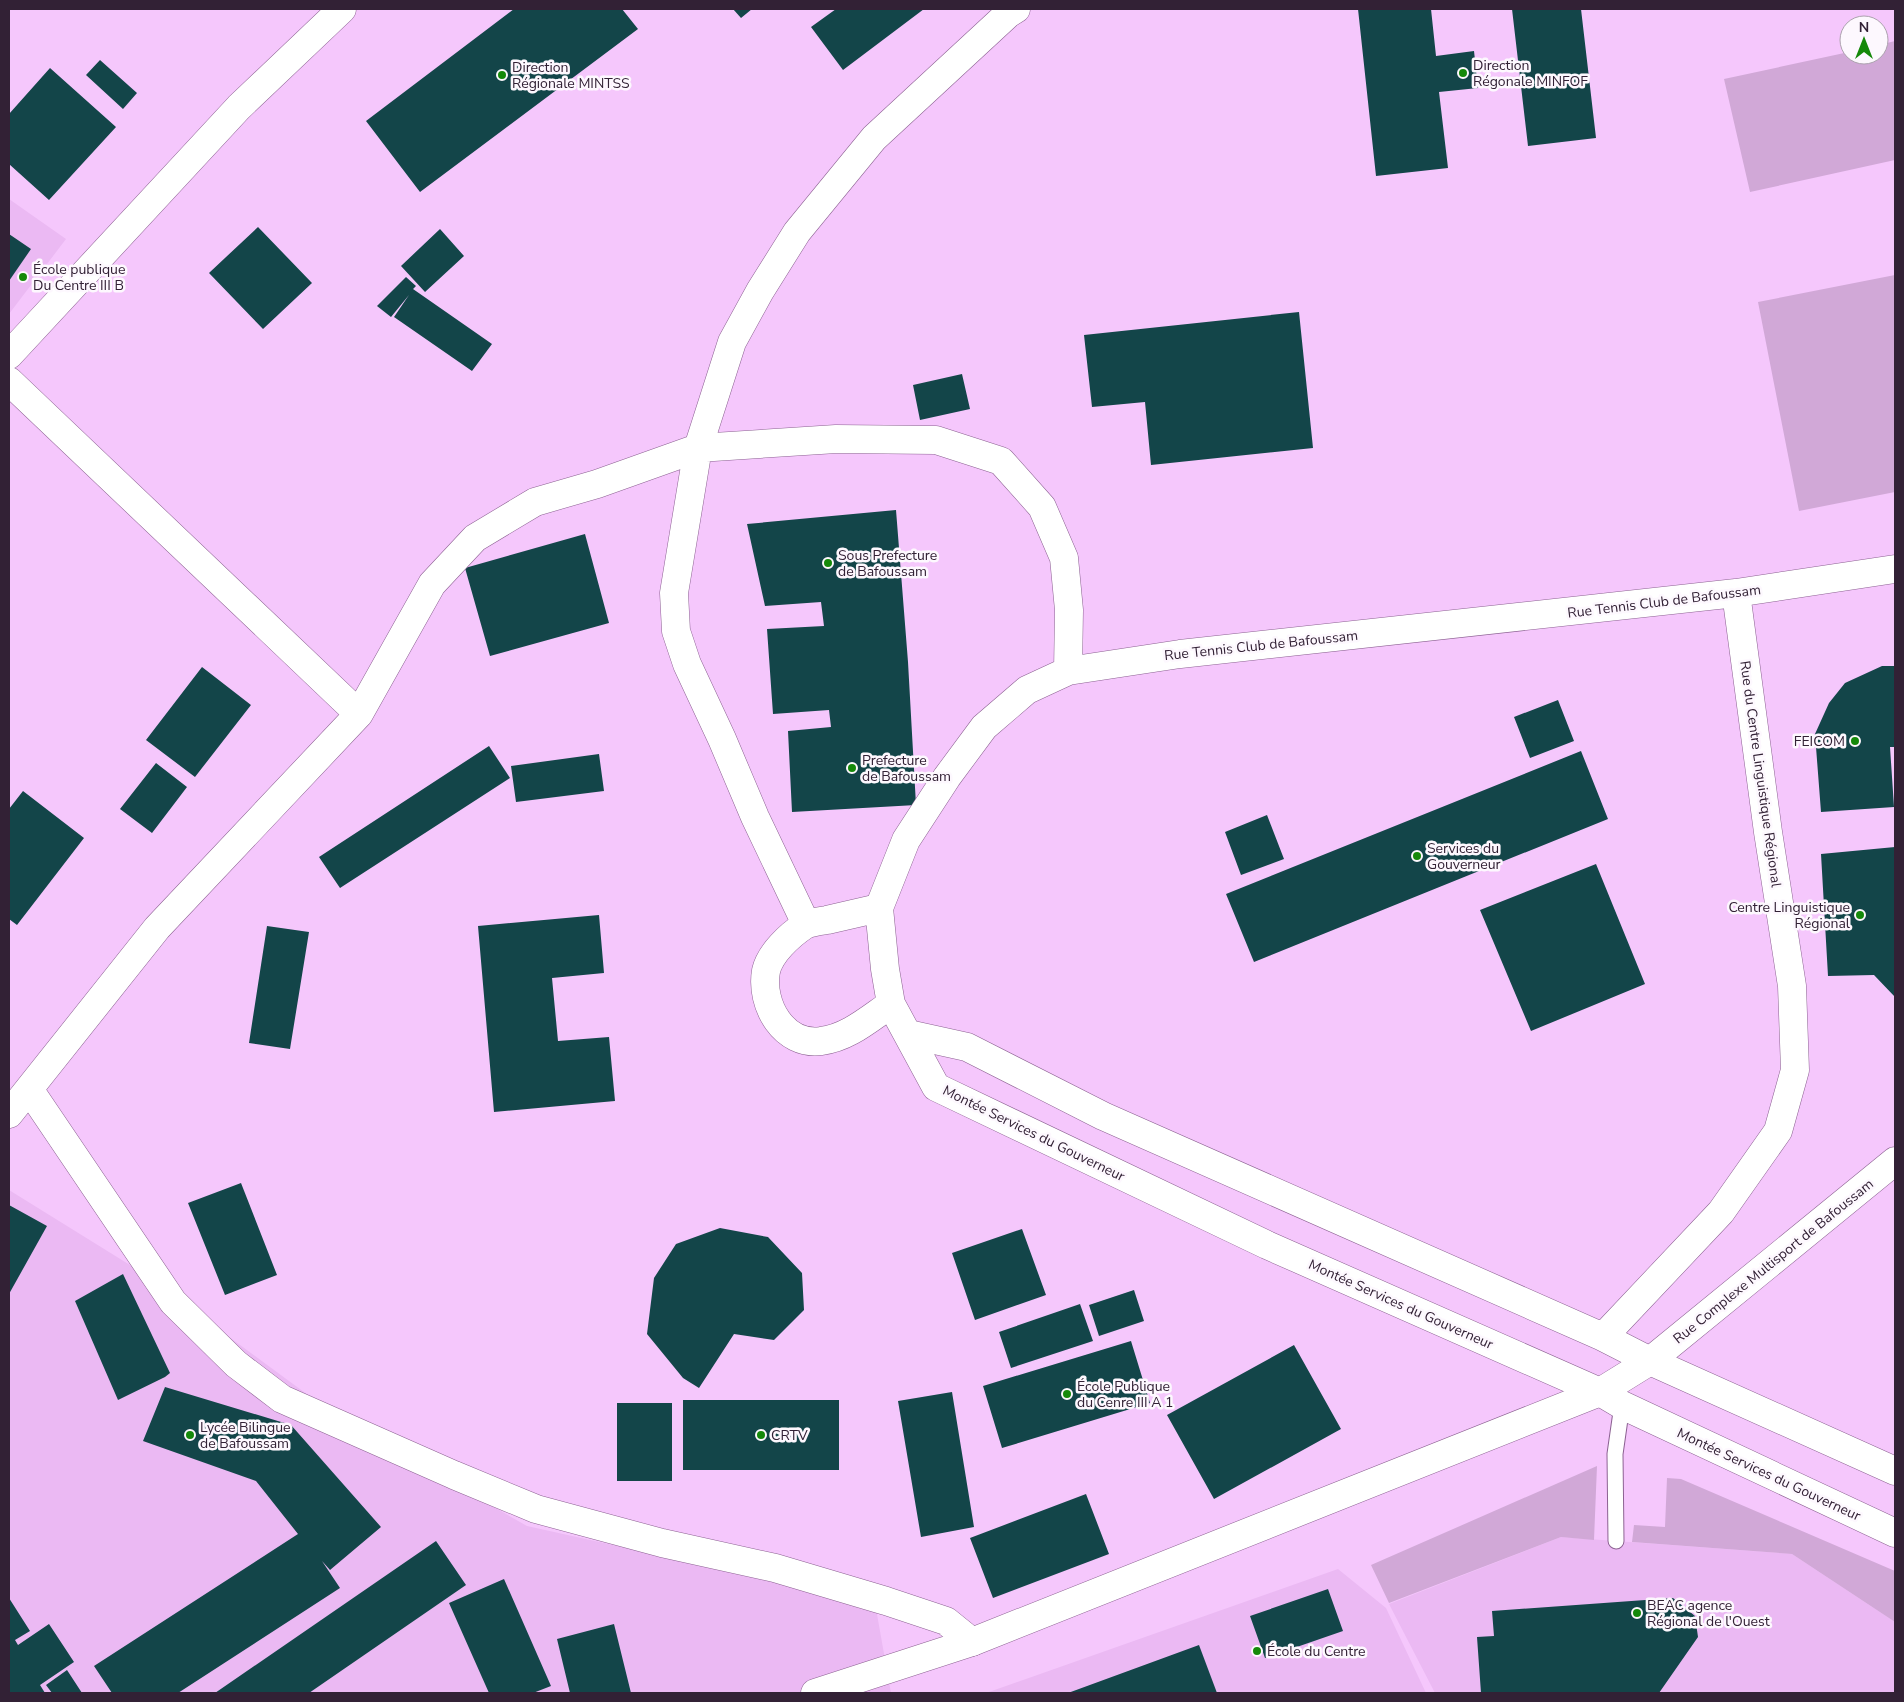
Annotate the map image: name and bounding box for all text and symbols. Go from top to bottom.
north arrow [1839,15,1889,65]
text: N [1859,18,1869,37]
place label: Direction Régonale MINFOF [1473,56,1588,91]
place label: Direction Régionale MINTSS [512,58,630,93]
marker: Direction Régonale MINFOF [1457,67,1469,79]
marker: Direction Régionale MINTSS [496,69,508,81]
place label: École publique Du Centre III B [33,260,125,295]
marker: École publique Du Centre III B [17,271,29,283]
place label: Sous Prefecture de Bafoussam [838,546,937,581]
marker: Sous Prefecture de Bafoussam [822,557,834,569]
street label: Rue Tennis Club de Bafoussam [1566,580,1762,623]
street label: Rue Tennis Club de Bafoussam [1163,626,1359,665]
street label: Rue du Centre Linguistique Régional [1735,660,1786,889]
place label: FEICOM [1794,732,1845,751]
marker: FEICOM [1849,735,1861,747]
place label: Prefecture de Bafoussam [862,751,951,786]
marker: Prefecture de Bafoussam [846,762,858,774]
place label: Services du Gouverneur [1427,839,1501,874]
marker: Services du Gouverneur [1411,850,1423,862]
place label: Centre Linguistique Régional [1728,898,1851,933]
marker: Centre Linguistique Régional [1854,909,1866,921]
street label: Montée Services du Gouverneur [940,1081,1128,1186]
street label: Rue Complexe Multisport de Bafoussam [1669,1175,1877,1348]
street label: Montée Services du Gouverneur [1305,1255,1496,1354]
place label: École Publique du Cenre III A 1 [1077,1377,1173,1412]
marker: École Publique du Cenre III A 1 [1061,1388,1073,1400]
place label: Lycée Bilingue de Bafoussam [200,1418,291,1453]
street label: Montée Services du Gouverneur [1674,1424,1864,1525]
place label: CRTV [771,1426,808,1445]
marker: Lycée Bilingue de Bafoussam [184,1429,196,1441]
marker: CRTV [755,1429,767,1441]
place label: BEAC agence Régional de l'Ouest [1647,1596,1770,1631]
marker: BEAC agence Régional de l'Ouest [1631,1607,1643,1619]
place label: École du Centre [1267,1642,1366,1661]
marker: École du Centre [1251,1645,1263,1657]

